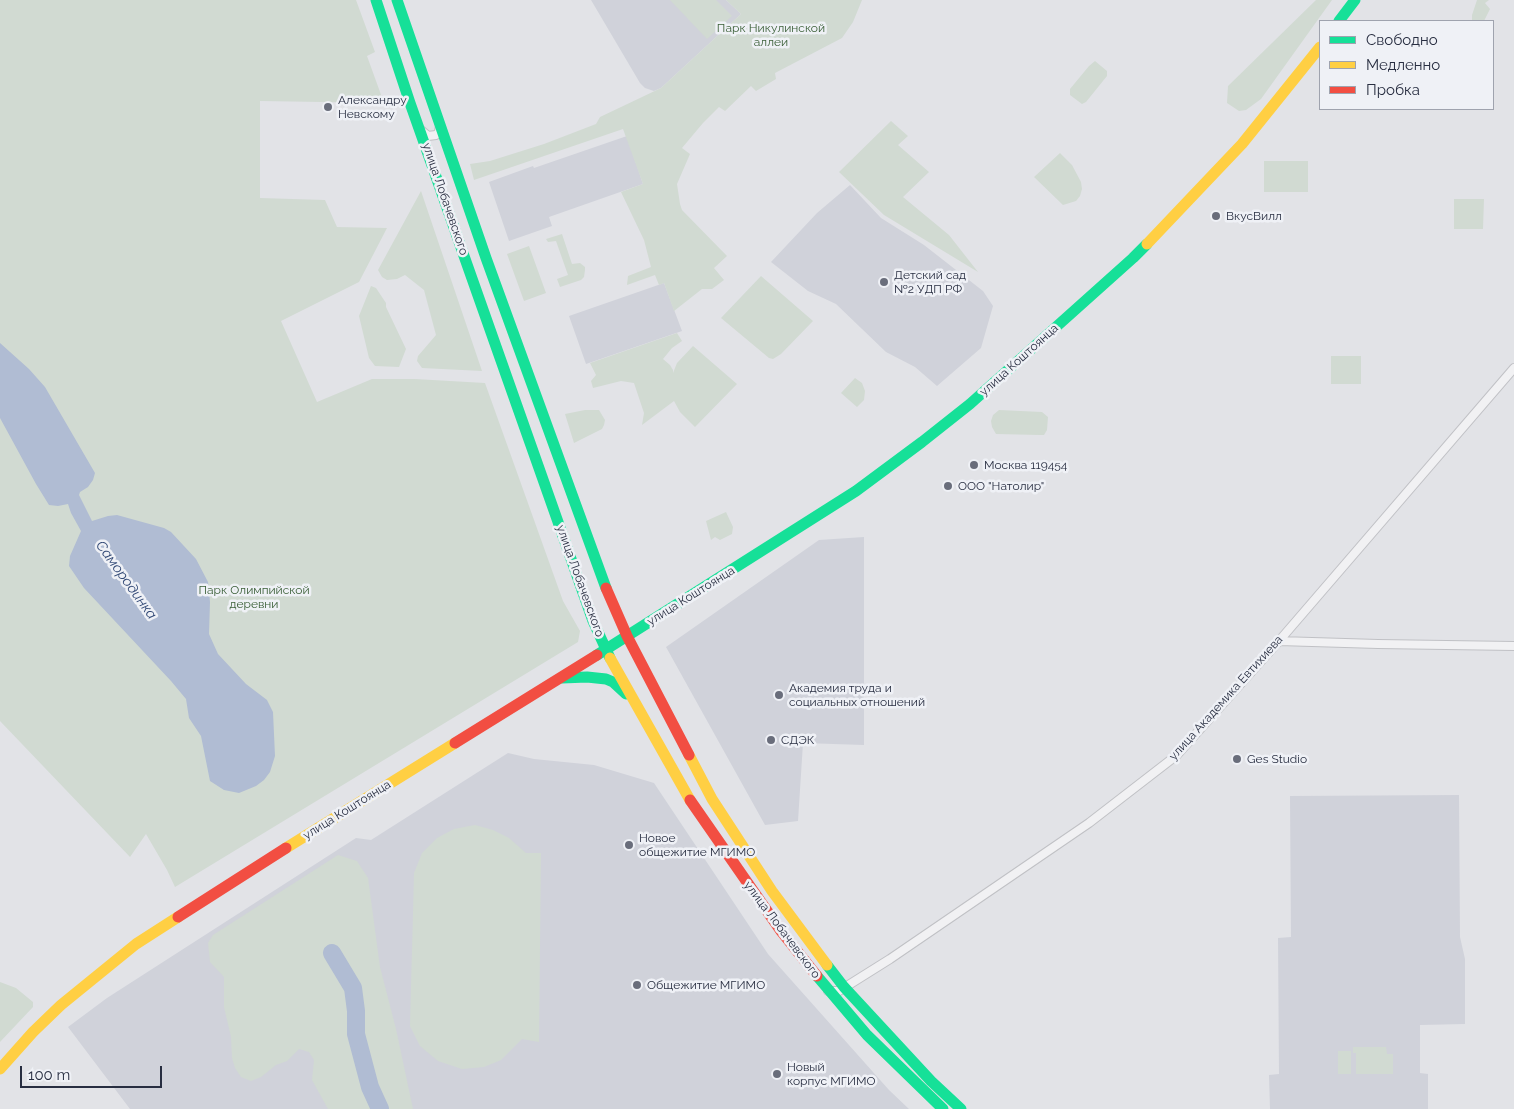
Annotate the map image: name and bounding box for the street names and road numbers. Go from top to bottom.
street label: улица Лобачевского [419,141,471,257]
street label: улица Коштоянца [977,321,1061,399]
street label: улица Лобачевского [553,523,607,639]
street label: улица Коштоянца [645,563,737,629]
street label: улица Академика Евтихиева [1166,633,1286,763]
street label: улица Коштоянца [301,777,393,843]
street label: улица Лобачевского [741,879,823,981]

